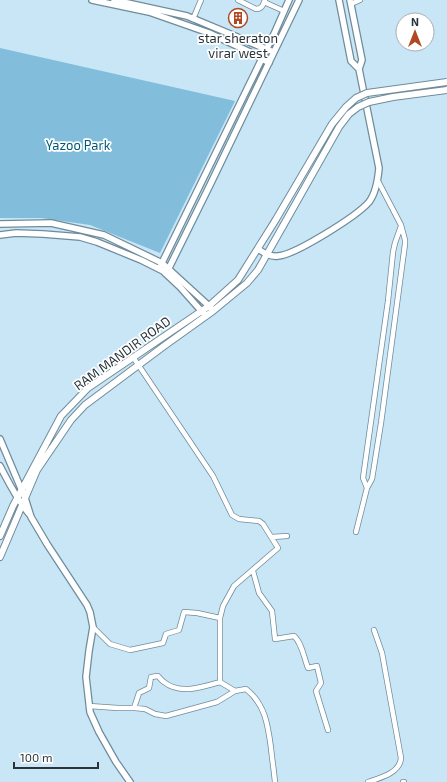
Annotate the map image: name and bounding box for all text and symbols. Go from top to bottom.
building icon: star sheraton virar west [227,7,249,29]
north arrow [395,12,435,52]
text: N [411,15,419,28]
place label: star sheraton virar west [198,30,278,61]
park label: Yazoo Park [46,137,111,153]
street label: RAM MANDIR ROAD [71,313,173,393]
scale bar [14,744,98,770]
text: 100 m [20,750,52,764]

